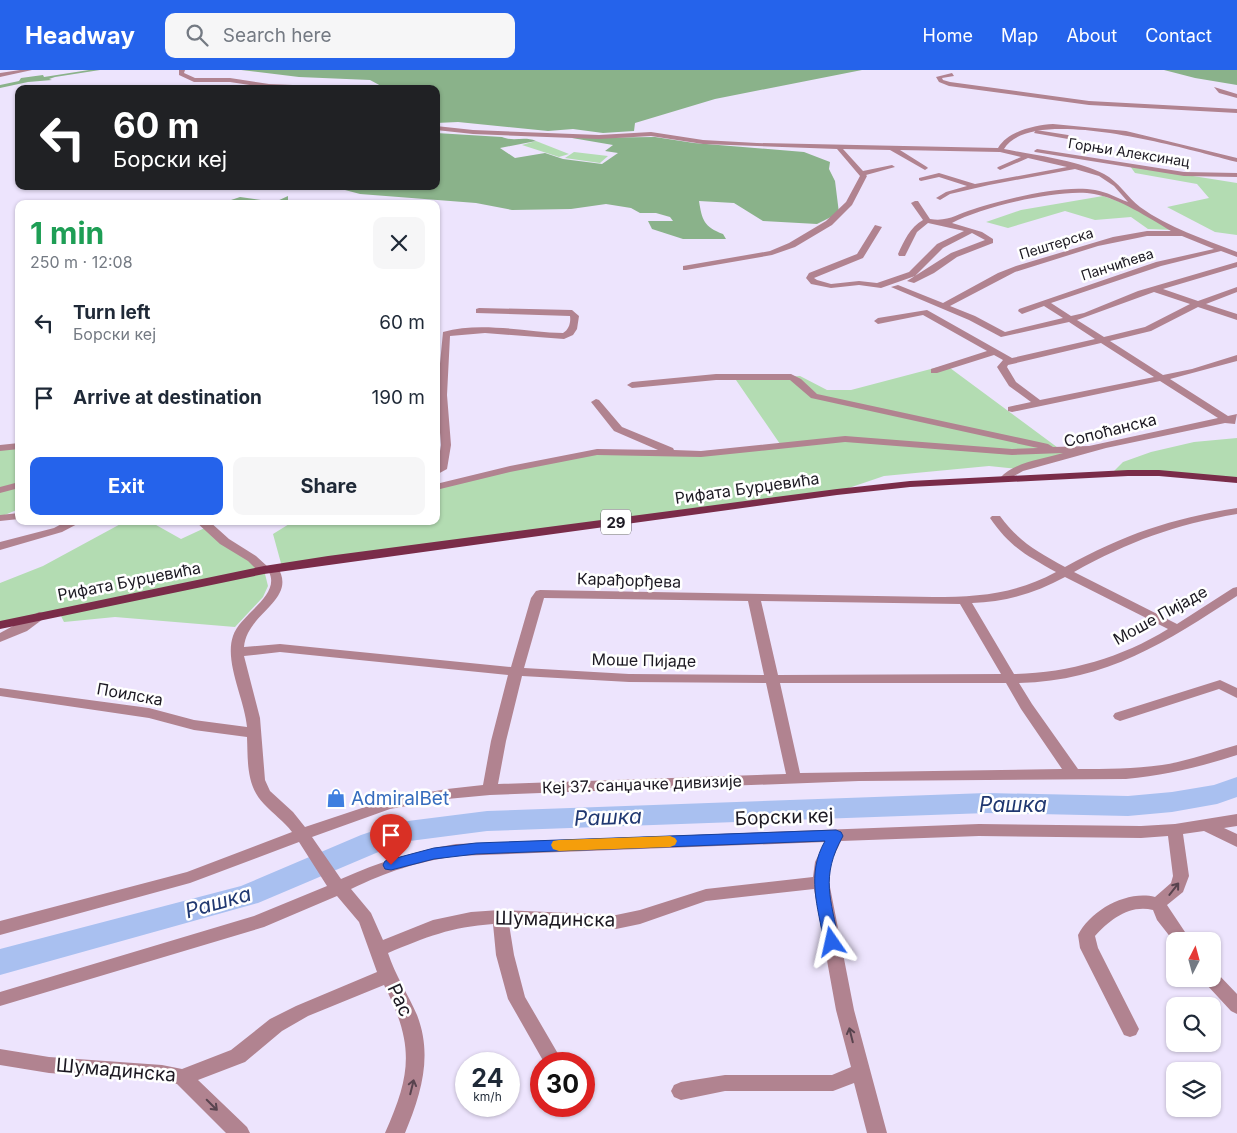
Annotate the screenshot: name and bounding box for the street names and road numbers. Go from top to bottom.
street label: Горњи Алексинац [1067,134,1192,170]
street label: Пештерска [1017,224,1095,262]
street label: Панчићева [1079,244,1155,284]
street label: Сопоћанска [1061,409,1159,451]
street label: Рифата Бурџевића [674,468,820,508]
road number: 29 [601,510,631,534]
street label: Рифата Бурџевића [56,557,202,605]
street label: Карађорђева [577,568,681,592]
street label: Моше Пијаде [1109,581,1211,649]
street label: Моше Пијаде [592,649,696,671]
street label: Поилска [95,678,165,710]
street label: Кеј 37. санџачке дивизије [542,771,742,797]
street label: Борски кеј [734,804,834,830]
street label: Шумадинска [495,906,615,932]
street label: Рас [382,980,418,1020]
street label: Шумадинска [55,1053,177,1087]

